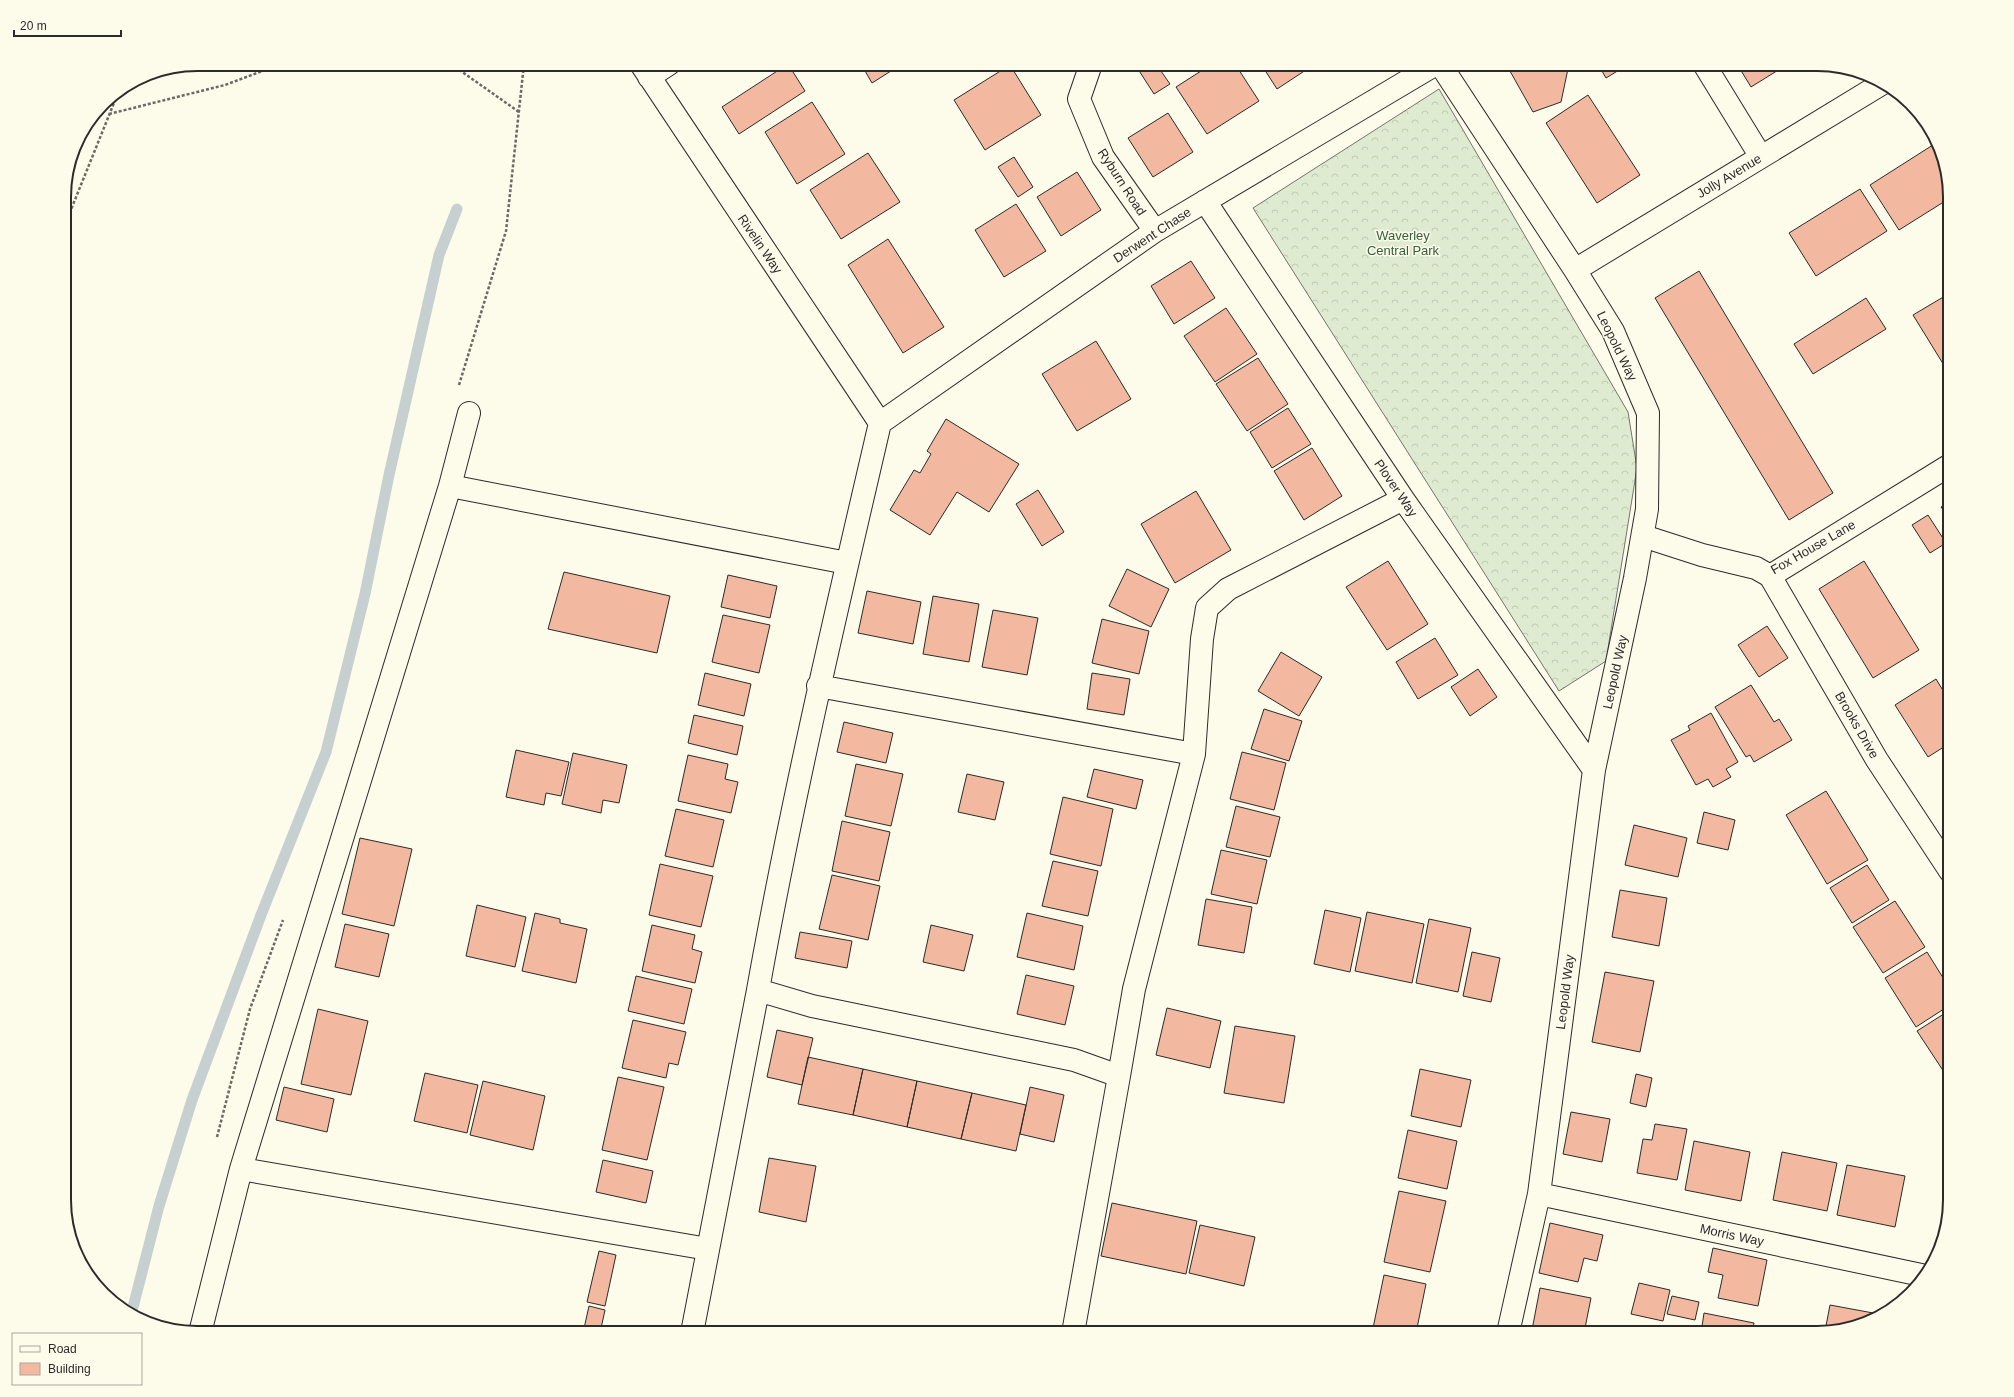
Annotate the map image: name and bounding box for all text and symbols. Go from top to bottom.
scale bar [14,12,121,38]
text: 20 m [20,19,47,33]
street label: Ryburn Road [1095,146,1149,218]
street label: Jolly Avenue [1694,151,1764,201]
street label: Derwent Chase [1110,204,1194,266]
street label: Rivelin Way [735,212,786,277]
park label: Waverley Central Park [1367,228,1440,258]
street label: Leopold Way [1594,309,1640,384]
street label: Plover Way [1371,456,1421,520]
street label: Fox House Lane [1768,517,1858,577]
street label: Leopold Way [1600,633,1630,710]
street label: Brooks Drive [1832,689,1882,761]
street label: Leopold Way [1553,953,1577,1030]
street label: Morris Way [1699,1221,1766,1249]
legend [12,1333,142,1385]
text: Road [48,1342,77,1356]
text: Building [48,1362,91,1376]

